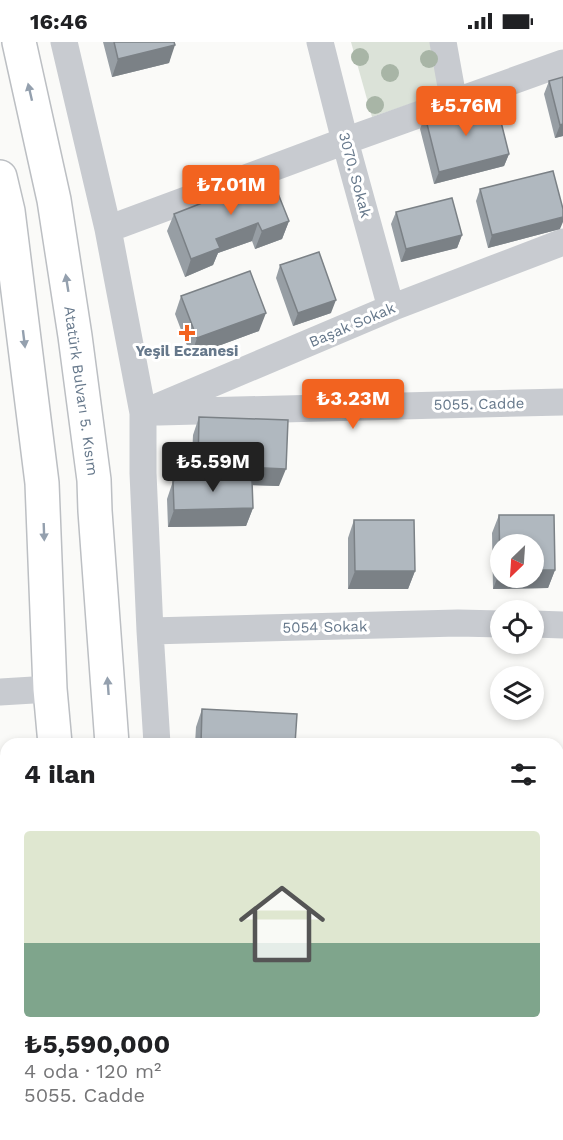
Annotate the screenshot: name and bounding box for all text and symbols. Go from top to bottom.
text: 16:46 [30,9,87,34]
one-way arrow [24,82,34,101]
pin: ₺5.76M [417,86,515,137]
text: ₺5.76M [430,93,502,117]
street label: 3070. Sokak [335,130,375,220]
pin: ₺7.01M [182,165,280,216]
text: ₺7.01M [196,172,266,196]
one-way arrow [62,273,71,292]
street label: Başak Sokak [306,299,398,351]
street label: Atatürk Bulvarı 5. Kısım [60,305,102,477]
marker: Yeşil Eczanesi [180,326,194,340]
one-way arrow [19,329,29,348]
place label: Yeşil Eczanesi [136,342,238,360]
pin: ₺3.23M [304,379,402,430]
text: ₺3.23M [316,386,390,410]
street label: 5055. Cadde [433,394,525,414]
pin: ₺5.59M [164,442,262,493]
text: ₺5.59M [176,449,250,473]
one-way arrow [39,523,48,542]
north arrow [490,534,544,588]
map controls [490,534,544,720]
button: locate [490,600,544,654]
street label: 5054 Sokak [282,617,368,637]
button: layers [490,666,544,720]
one-way arrow [103,676,113,695]
icon: filters [507,758,540,791]
text: 4 ilan [24,759,96,789]
icon: home [228,870,336,978]
text: ₺5,590,000 [24,1029,170,1059]
text: 4 oda · 120 m² [24,1059,161,1083]
text: 5055. Cadde [24,1083,145,1107]

